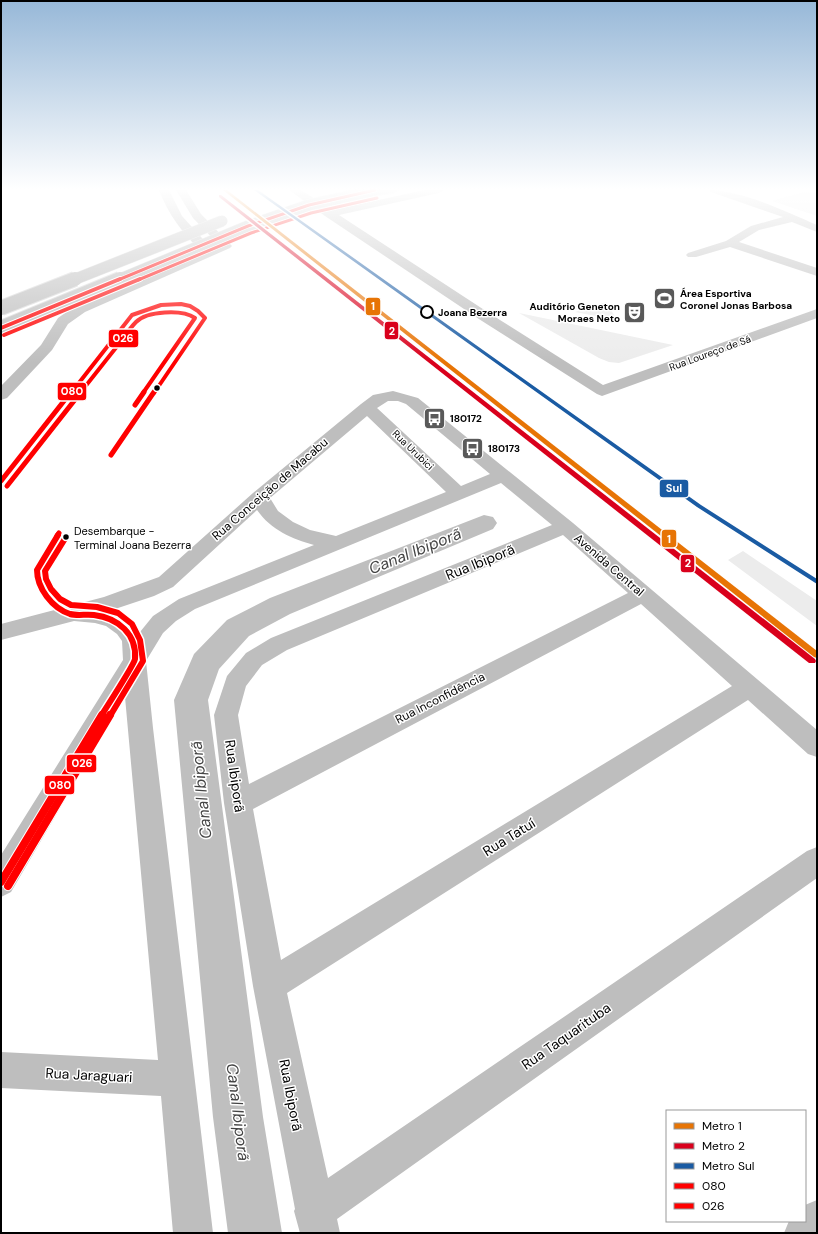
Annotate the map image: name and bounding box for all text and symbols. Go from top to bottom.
sports icon: Área Esportiva Coronel Jonas Barbosa [652,286,678,312]
place label: Área Esportiva Coronel Jonas Barbosa [680,287,792,312]
line badge: 1 [365,297,381,316]
text: 1 [371,299,375,313]
theatre icon: Auditório Geneton Moraes Neto [622,299,648,325]
place label: Auditório Geneton Moraes Neto [530,300,620,325]
marker: Joana Bezerra [420,305,434,319]
place label: Joana Bezerra [438,306,507,319]
line badge: 2 [384,321,399,340]
text: 2 [389,324,395,338]
line badge: 026 [108,329,139,348]
text: 026 [112,331,134,345]
street label: Rua Loureço de Sá [667,332,753,374]
line badge: 080 [57,382,87,401]
unlabelled marker [152,383,162,393]
text: 080 [61,384,83,398]
bus stop icon: 180172 [422,405,448,431]
place label: 180172 [450,412,482,425]
street label: Rua Urubici [390,427,436,473]
street label: Rua Conceição de Macabu [209,434,331,544]
bus stop icon: 180173 [460,435,486,461]
place label: 180173 [488,442,520,455]
line badge: Sul [659,479,689,498]
text: Sul [666,481,682,495]
water label: Canal Ibiporã [366,523,465,579]
place label: Desembarque - Terminal Joana Bezerra [74,524,191,552]
line badge: 1 [661,529,677,548]
street label: Avenida Central [571,530,647,600]
marker: Desembarque - Terminal Joana Bezerra [61,532,71,542]
text: 1 [667,532,671,546]
street label: Rua Ibiporã [443,540,517,584]
line badge: 2 [680,554,695,573]
text: 2 [685,556,691,570]
street label: Rua Inconfidência [392,669,488,727]
street label: Rua Ibiporã [221,739,249,813]
water label: Canal Ibiporã [185,740,217,840]
line badge: 026 [66,754,97,773]
text: 026 [71,756,93,770]
line badge: 080 [44,775,75,795]
text: 080 [49,778,71,792]
street label: Rua Tatuí [479,813,539,860]
street label: Rua Taquarituba [518,999,614,1073]
street label: Rua Ibiporã [275,1057,307,1133]
water label: Canal Ibiporã [222,1062,254,1162]
street label: Rua Jaraguari [45,1064,133,1086]
legend [666,1110,806,1222]
text: Metro 1 [702,1118,742,1134]
text: Metro 2 [702,1138,745,1154]
text: Metro Sul [702,1158,754,1174]
text: 080 [702,1178,726,1194]
text: 026 [702,1198,725,1214]

